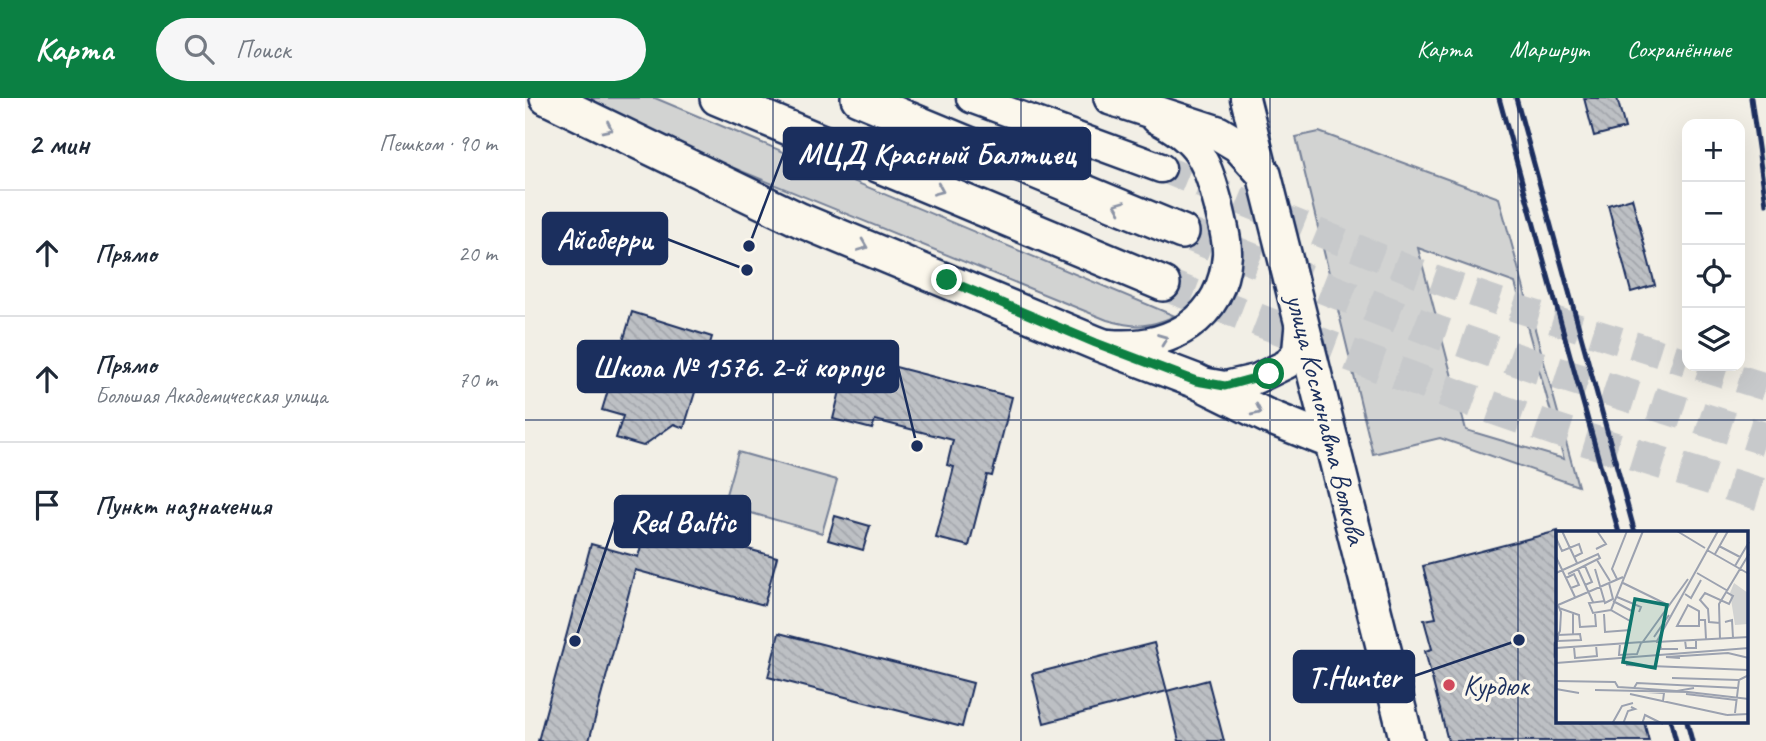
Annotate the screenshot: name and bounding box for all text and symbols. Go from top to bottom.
search box [156,18,646,81]
text: Карта [35,28,114,70]
icon: search [180,30,218,68]
text: Поиск [236,33,290,66]
text: Карта [1417,34,1472,64]
text: Маршрут [1510,34,1589,64]
text: Сохранённые [1627,34,1731,64]
map controls [1682,119,1745,371]
button: + [1682,119,1745,182]
one-way arrow [601,120,613,134]
text: 2 мин [28,125,89,163]
callout: МЦД Красный Балтиец [784,128,1090,179]
text: Пешком · 90 m [379,129,497,158]
text: МЦД Красный Балтиец [798,135,1078,173]
one-way arrow [931,182,944,196]
button: − [1682,182,1745,245]
one-way arrow [1114,200,1127,214]
callout: Айсберри [543,213,667,264]
text: Айсберри [557,220,655,258]
icon: ahead [28,234,66,272]
text: Прямо [95,237,157,270]
one-way arrow [856,237,868,251]
text: 20 m [458,239,497,268]
button: locate [1682,245,1745,308]
route end [931,264,962,295]
street label: улица Космонавта Волкова [1278,288,1375,550]
button: layers [1682,308,1745,371]
one-way arrow [1156,334,1168,348]
callout: Школа № 1576. 2-й корпус [578,341,898,392]
text: Прямо [95,348,157,381]
text: Школа № 1576. 2-й корпус [592,348,886,387]
route start [1253,358,1284,389]
icon: ahead [28,360,66,398]
text: 70 m [458,365,497,394]
text: Большая Академическая улица [95,381,327,410]
one-way arrow [1250,403,1262,417]
icon: arrive [28,486,66,524]
text: Пункт назначения [95,489,271,522]
callout: Red Baltic [615,496,750,547]
text: Red Baltic [630,503,738,541]
inset map [1556,531,1749,724]
callout: T.Hunter [1294,651,1414,702]
text: T.Hunter [1308,658,1403,696]
place label: Курдюк [1463,668,1530,703]
marker: Курдюк [1441,677,1457,693]

